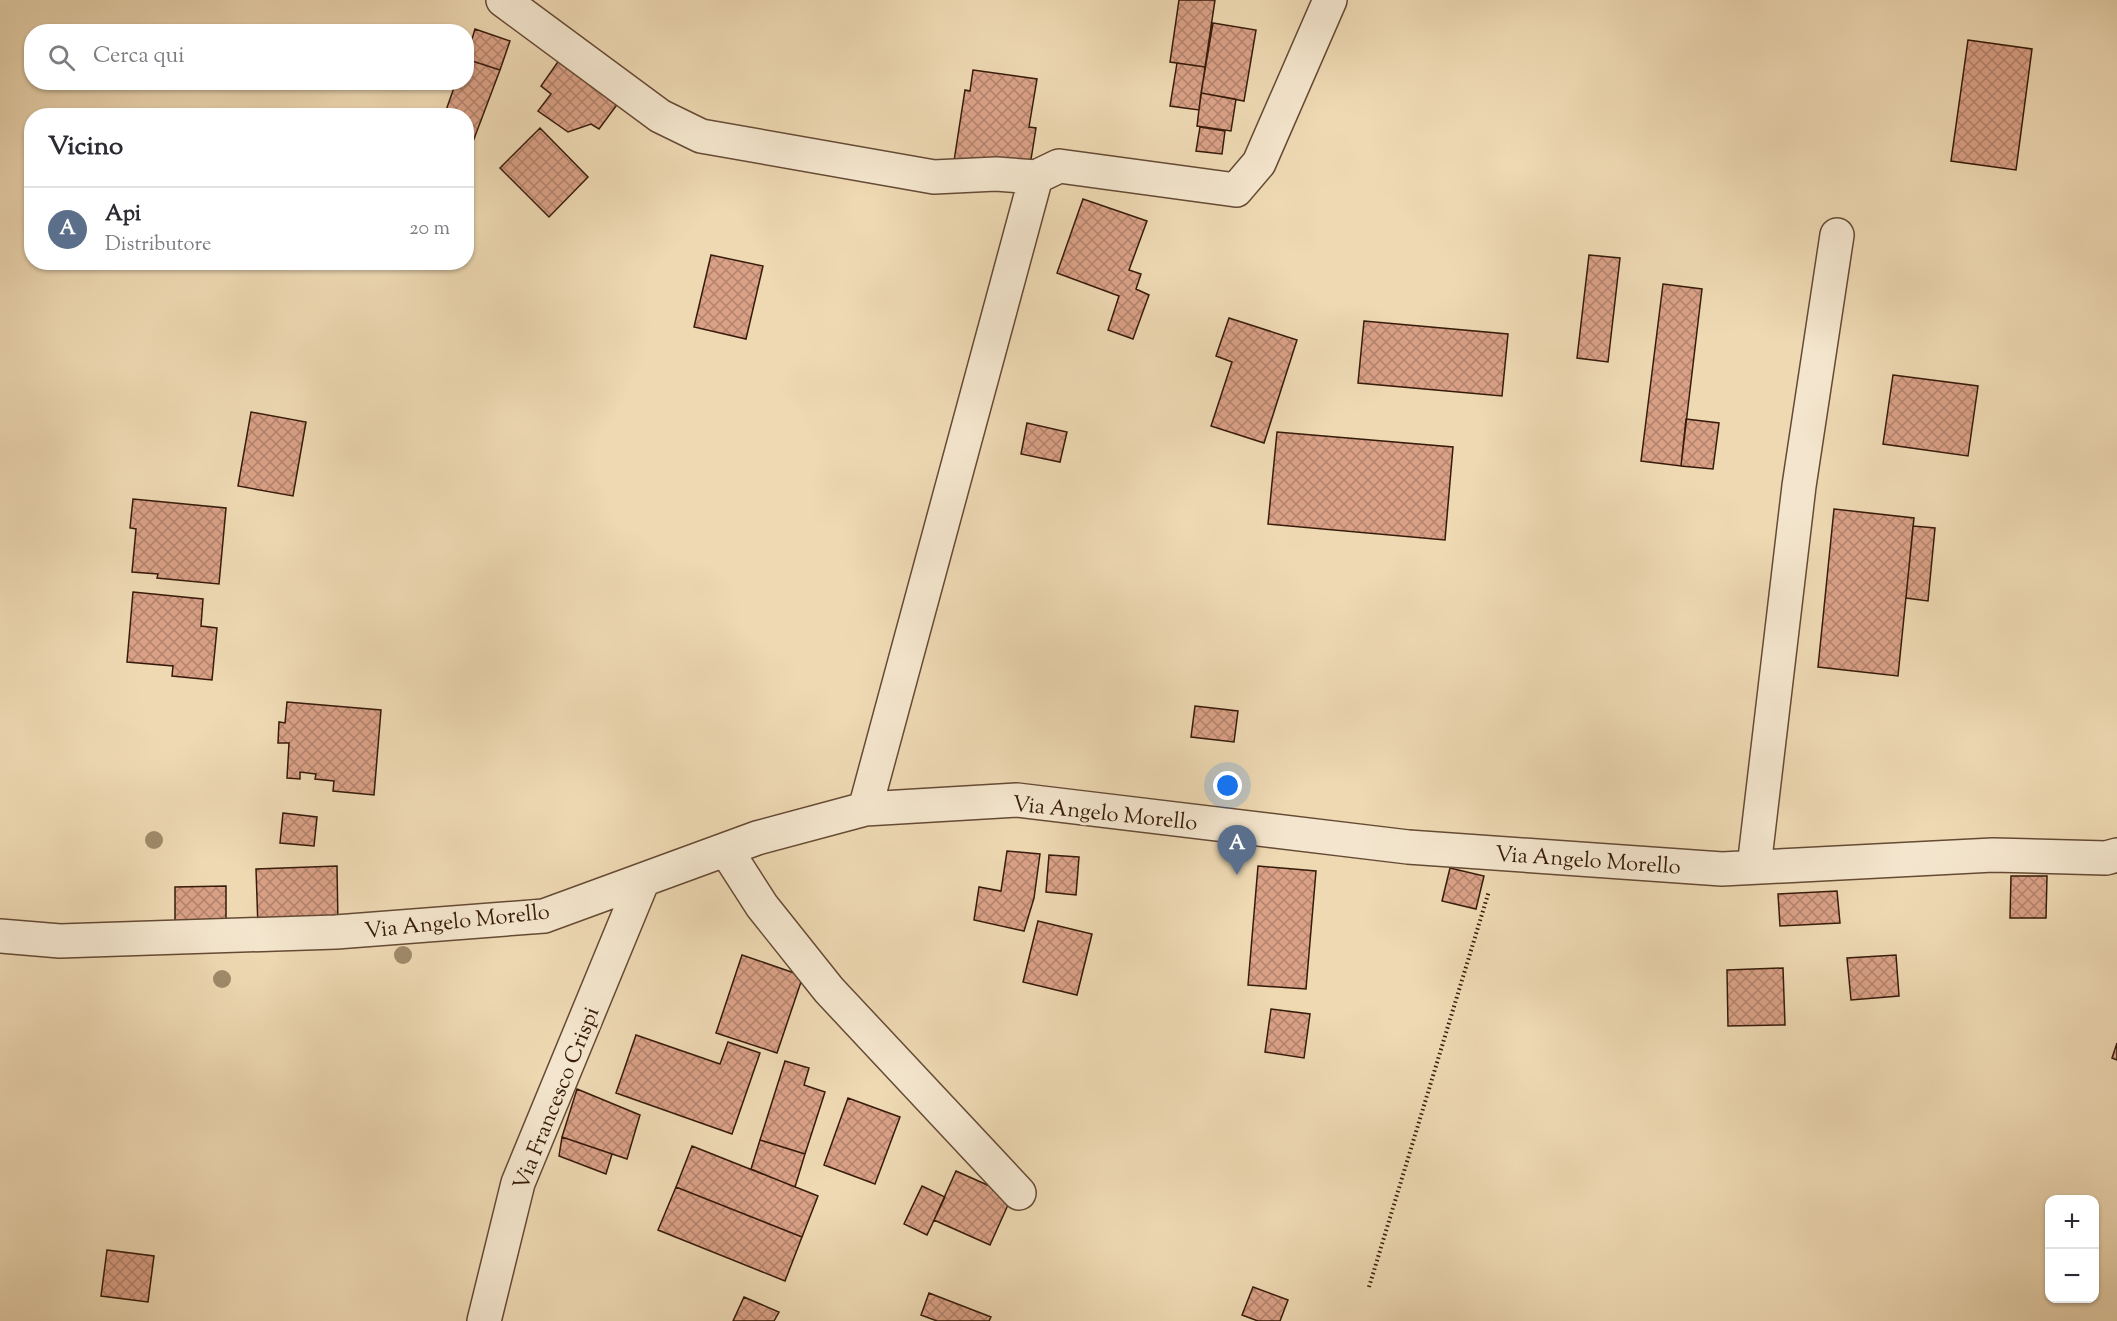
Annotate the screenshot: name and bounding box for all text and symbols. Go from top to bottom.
search box [24,24,474,90]
icon: search [45,41,78,74]
text: Cerca qui [93,41,184,73]
text: Vicino [48,129,123,166]
text: Api [105,199,141,231]
text: A [59,215,76,244]
text: 20 m [409,215,450,244]
text: Distributore [105,231,211,260]
your location [1213,771,1242,800]
street label: Via Angelo Morello [1011,789,1199,841]
pin: A [1218,826,1256,875]
street label: Via Angelo Morello [1494,840,1682,884]
street label: Via Angelo Morello [363,897,551,949]
street label: Via Francesco Crispi [506,1003,609,1196]
map controls [2045,1195,2099,1303]
button: + [2045,1195,2099,1249]
button: − [2045,1249,2099,1303]

